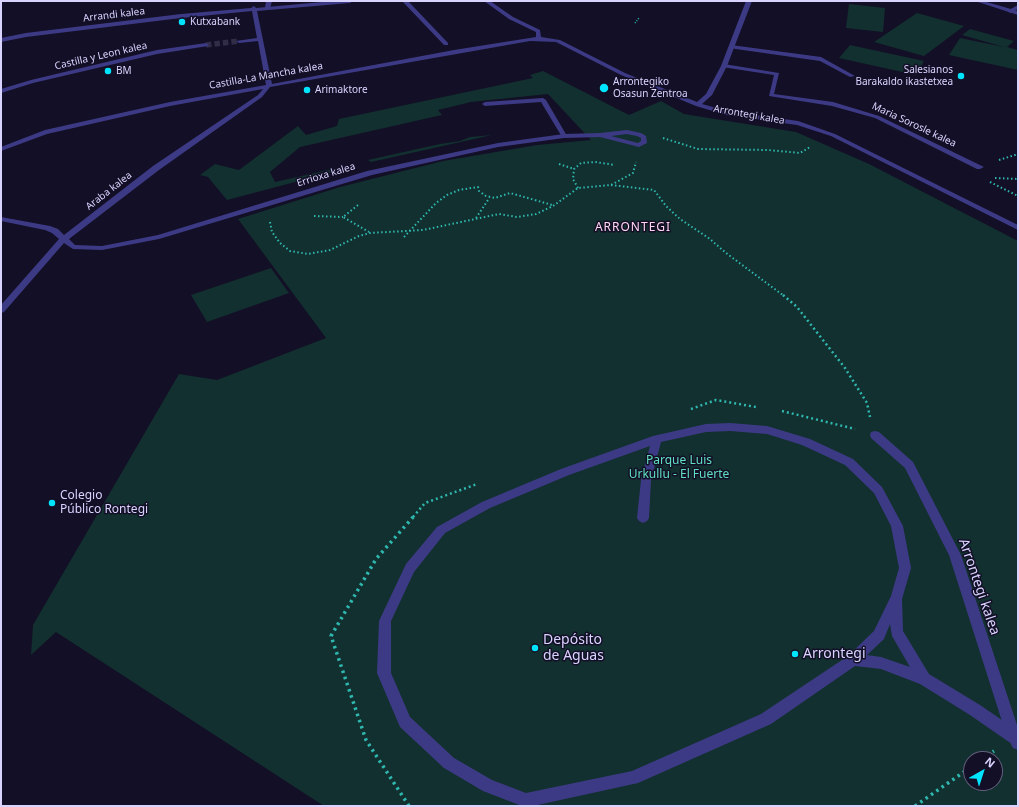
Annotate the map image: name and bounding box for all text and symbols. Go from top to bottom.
street label: Arrandi kalea [82,5,146,25]
place label: Kutxabank [190,16,240,28]
marker: Kutxabank [177,17,187,27]
street label: Castilla y Leon kalea [54,40,148,72]
street label: Castilla-La Mancha kalea [208,60,324,92]
place label: Salesianos Barakaldo ikastetxea [856,64,953,88]
place label: BM [116,65,132,77]
marker: BM [103,66,113,76]
marker: Salesianos Barakaldo ikastetxea [956,71,966,81]
place label: Arrontegiko Osasun Zentroa [613,76,688,100]
marker: Arrontegiko Osasun Zentroa [598,82,610,94]
place label: Arimaktore [315,84,368,96]
marker: Arimaktore [302,85,312,95]
street label: Maria Sorosle kalea [870,100,958,150]
street label: Arrontegi kalea [712,103,786,127]
street label: Errioxa kalea [295,160,357,190]
street label: Araba kalea [84,169,134,213]
district label: ARRONTEGI [595,221,671,235]
park label: Parque Luis Urkullu - El Fuerte [629,454,729,482]
place label: Colegio Público Rontegi [60,489,148,517]
marker: Colegio Público Rontegi [47,498,57,508]
street label: Arrontegi kalea [955,537,1003,637]
place label: Depósito de Aguas [543,632,604,664]
marker: Depósito de Aguas [530,643,540,653]
place label: Arrontegi [803,646,866,662]
marker: Arrontegi [790,649,800,659]
north arrow [963,751,1003,791]
text: N [982,753,998,771]

